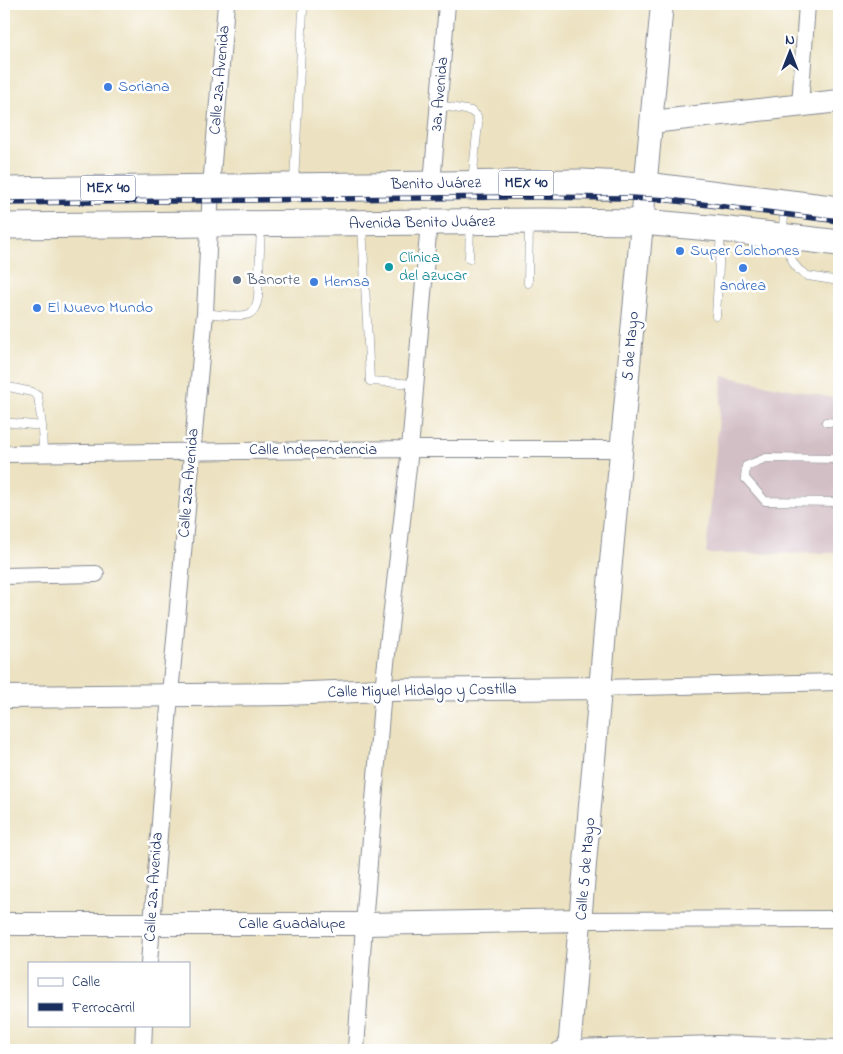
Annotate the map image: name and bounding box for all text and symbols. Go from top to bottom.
street label: Calle 2a. Avenida [203,24,237,136]
north arrow [766,28,816,78]
text: N [785,30,795,51]
street label: 3a. Avenida [425,56,455,132]
place label: Soriana [118,75,170,99]
marker: Soriana [102,81,114,93]
road number: MEX 40 [498,170,554,196]
street label: Benito Juárez [390,171,482,197]
road number: MEX 40 [80,176,136,200]
street label: Avenida Benito Juárez [349,210,496,236]
place label: Super Colchones [690,239,800,263]
marker: Super Colchones [674,245,686,257]
place label: Clínica del azucar [399,246,467,288]
marker: Clínica del azucar [383,261,395,273]
marker: andrea [737,262,749,274]
place label: Banorte [246,268,301,292]
place label: Hemsa [324,270,370,294]
marker: Banorte [231,274,243,286]
place label: andrea [720,274,766,298]
marker: Hemsa [308,276,320,288]
place label: El Nuevo Mundo [47,296,153,320]
marker: El Nuevo Mundo [31,302,43,314]
street label: 5 de Mayo [616,310,646,382]
street label: Calle 2a. Avenida [172,427,206,539]
street label: Calle Independencia [249,438,377,462]
street label: Calle Miguel Hidalgo y Costilla [327,677,517,705]
street label: Calle 5 de Mayo [570,816,602,922]
street label: Calle 2a. Avenida [138,831,170,943]
street label: Calle Guadalupe [238,912,346,936]
legend [28,962,190,1026]
text: Calle [72,971,100,993]
text: Ferrocarril [71,997,135,1019]

